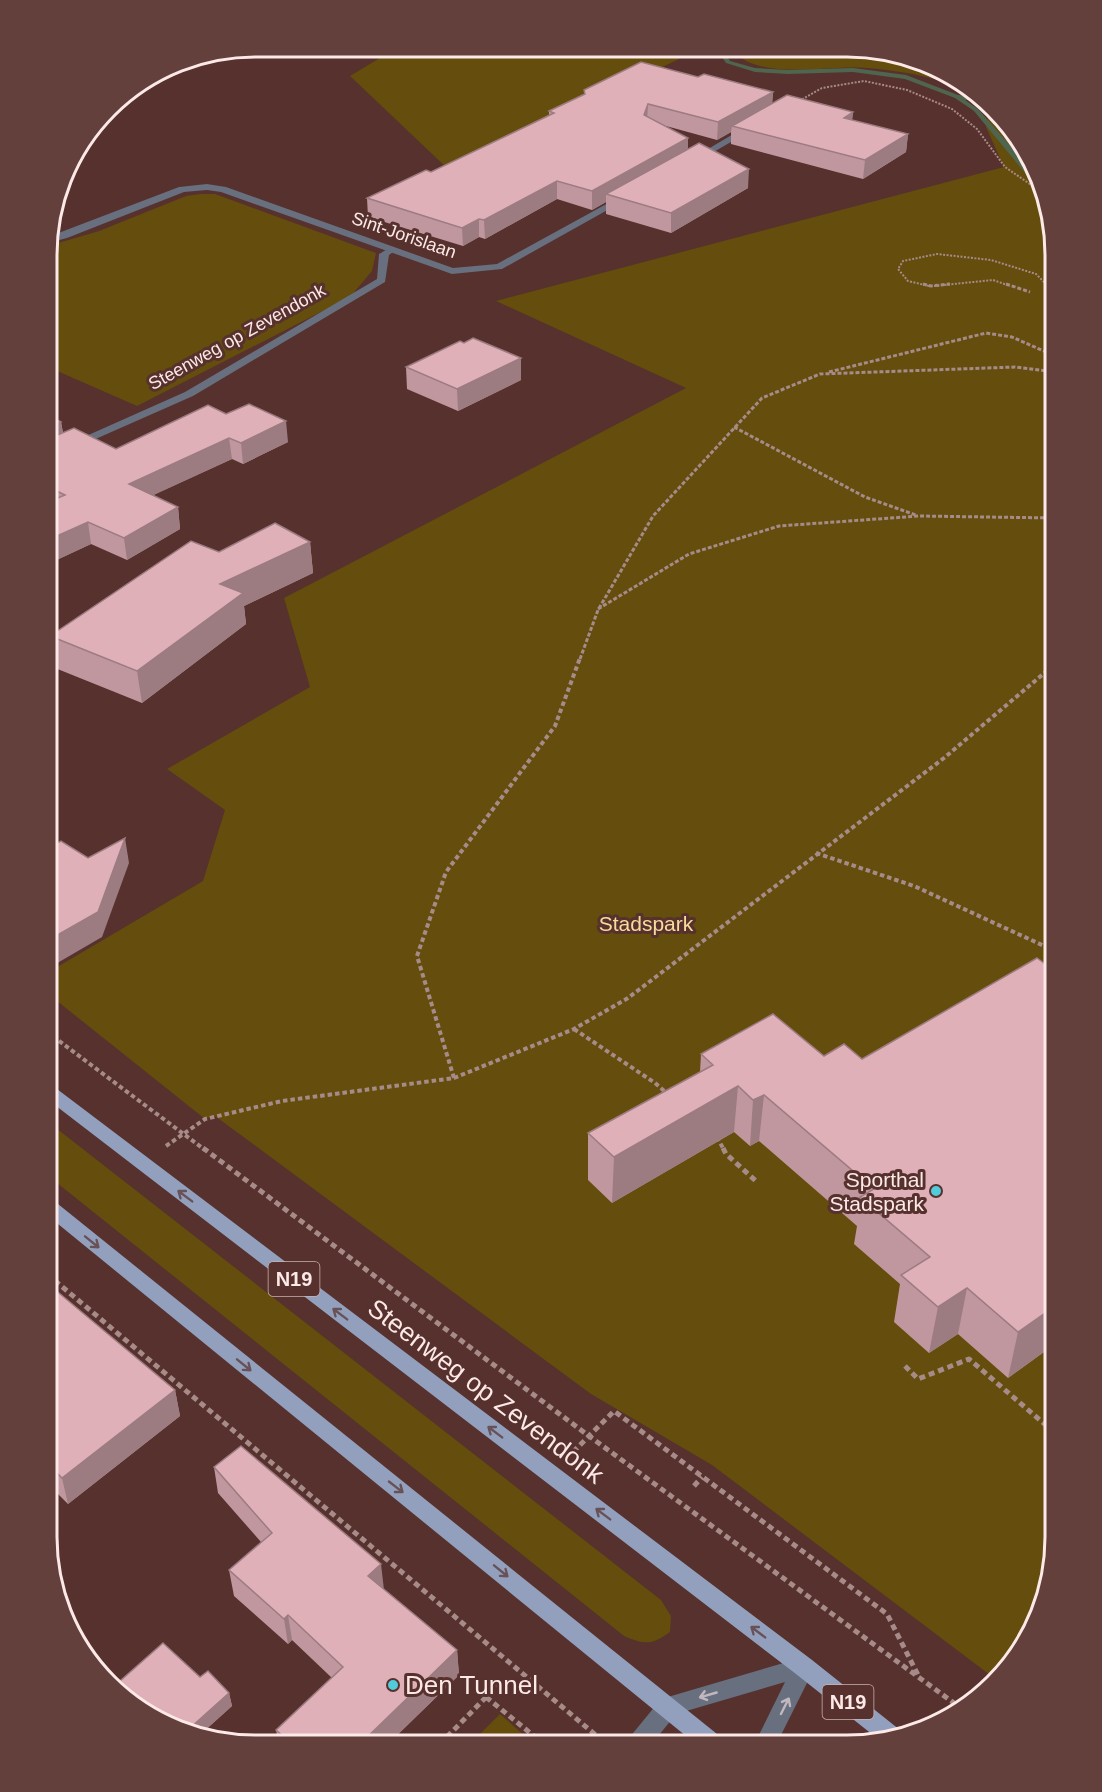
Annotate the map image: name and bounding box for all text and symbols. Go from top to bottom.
street label: Sint-Jorislaan [349,208,459,262]
street label: Steenweg op Zevendonk [145,279,330,394]
park label: Stadspark [599,912,694,935]
place label: Sporthal Stadspark [829,1168,924,1215]
marker: Sporthal Stadspark [929,1184,943,1198]
one-way arrow [177,1189,193,1202]
one-way arrow [84,1235,100,1248]
road number: N19 [268,1262,320,1296]
street label: Steenweg op Zevendonk [362,1292,611,1490]
one-way arrow [332,1307,348,1320]
one-way arrow [236,1358,252,1371]
one-way arrow [487,1426,503,1438]
one-way arrow [388,1480,404,1493]
one-way arrow [595,1507,611,1520]
one-way arrow [493,1564,509,1577]
one-way arrow [750,1625,766,1638]
place label: Den Tunnel [405,1670,538,1700]
marker: Den Tunnel [386,1678,400,1692]
road number: N19 [822,1685,874,1719]
one-way arrow [699,1690,718,1701]
one-way arrow [779,1698,791,1716]

